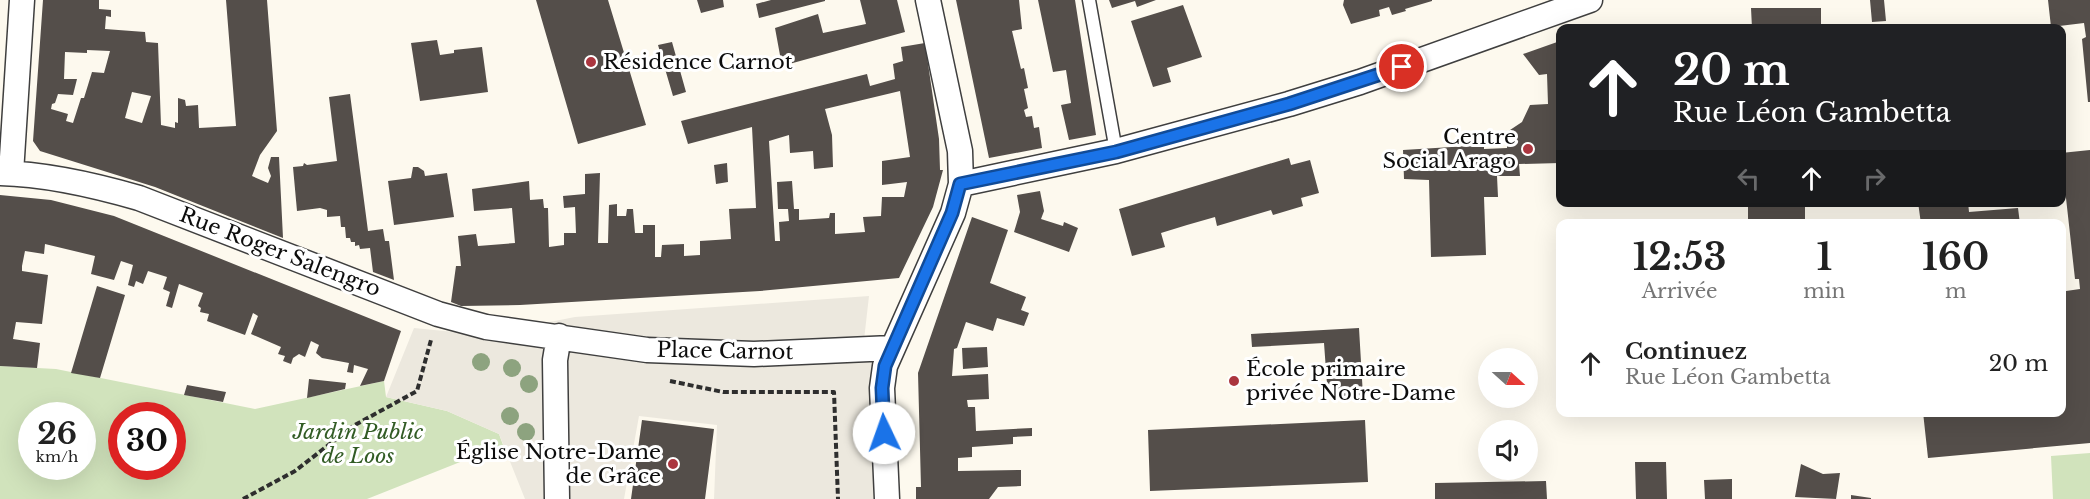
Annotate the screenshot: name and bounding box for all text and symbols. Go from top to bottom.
pin [1376,41,1427,92]
text: 20 m [1673,44,1790,96]
icon: ahead [1574,48,1652,126]
place label: Résidence Carnot [603,49,793,75]
icon: arrive [1385,50,1418,83]
marker: Résidence Carnot [584,55,598,69]
text: Rue Léon Gambetta [1673,96,1951,129]
place label: Centre Social Arago [1383,124,1516,174]
marker: Centre Social Arago [1521,142,1535,156]
icon: left [1732,162,1765,195]
icon: ahead [1795,162,1828,195]
icon: right [1858,162,1891,195]
street label: Rue Roger Salengro [176,202,384,302]
text: 12:53 [1633,235,1726,280]
text: 1 [1816,235,1832,280]
text: 160 [1922,235,1989,280]
text: Arrivée [1642,279,1718,303]
text: min [1803,279,1845,303]
text: m [1945,279,1966,303]
street label: Place Carnot [656,337,794,365]
text: Continuez [1625,338,1747,365]
icon: ahead [1574,347,1607,380]
north arrow [1478,348,1538,408]
map controls [1478,348,1538,480]
text: 20 m [1989,350,2048,377]
place label: École primaire privée Notre-Dame [1246,356,1456,406]
text: Rue Léon Gambetta [1625,365,1831,389]
marker: École primaire privée Notre-Dame [1227,374,1241,388]
position arrow [852,401,916,465]
speed limit sign: 30 [108,402,186,480]
text: 26 [37,415,77,452]
park label: Jardin Public de Loos [292,419,424,469]
button: sound [1478,420,1538,480]
place label: Église Notre-Dame de Grâce [456,439,661,489]
text: km/h [36,447,78,466]
marker: Église Notre-Dame de Grâce [666,457,680,471]

